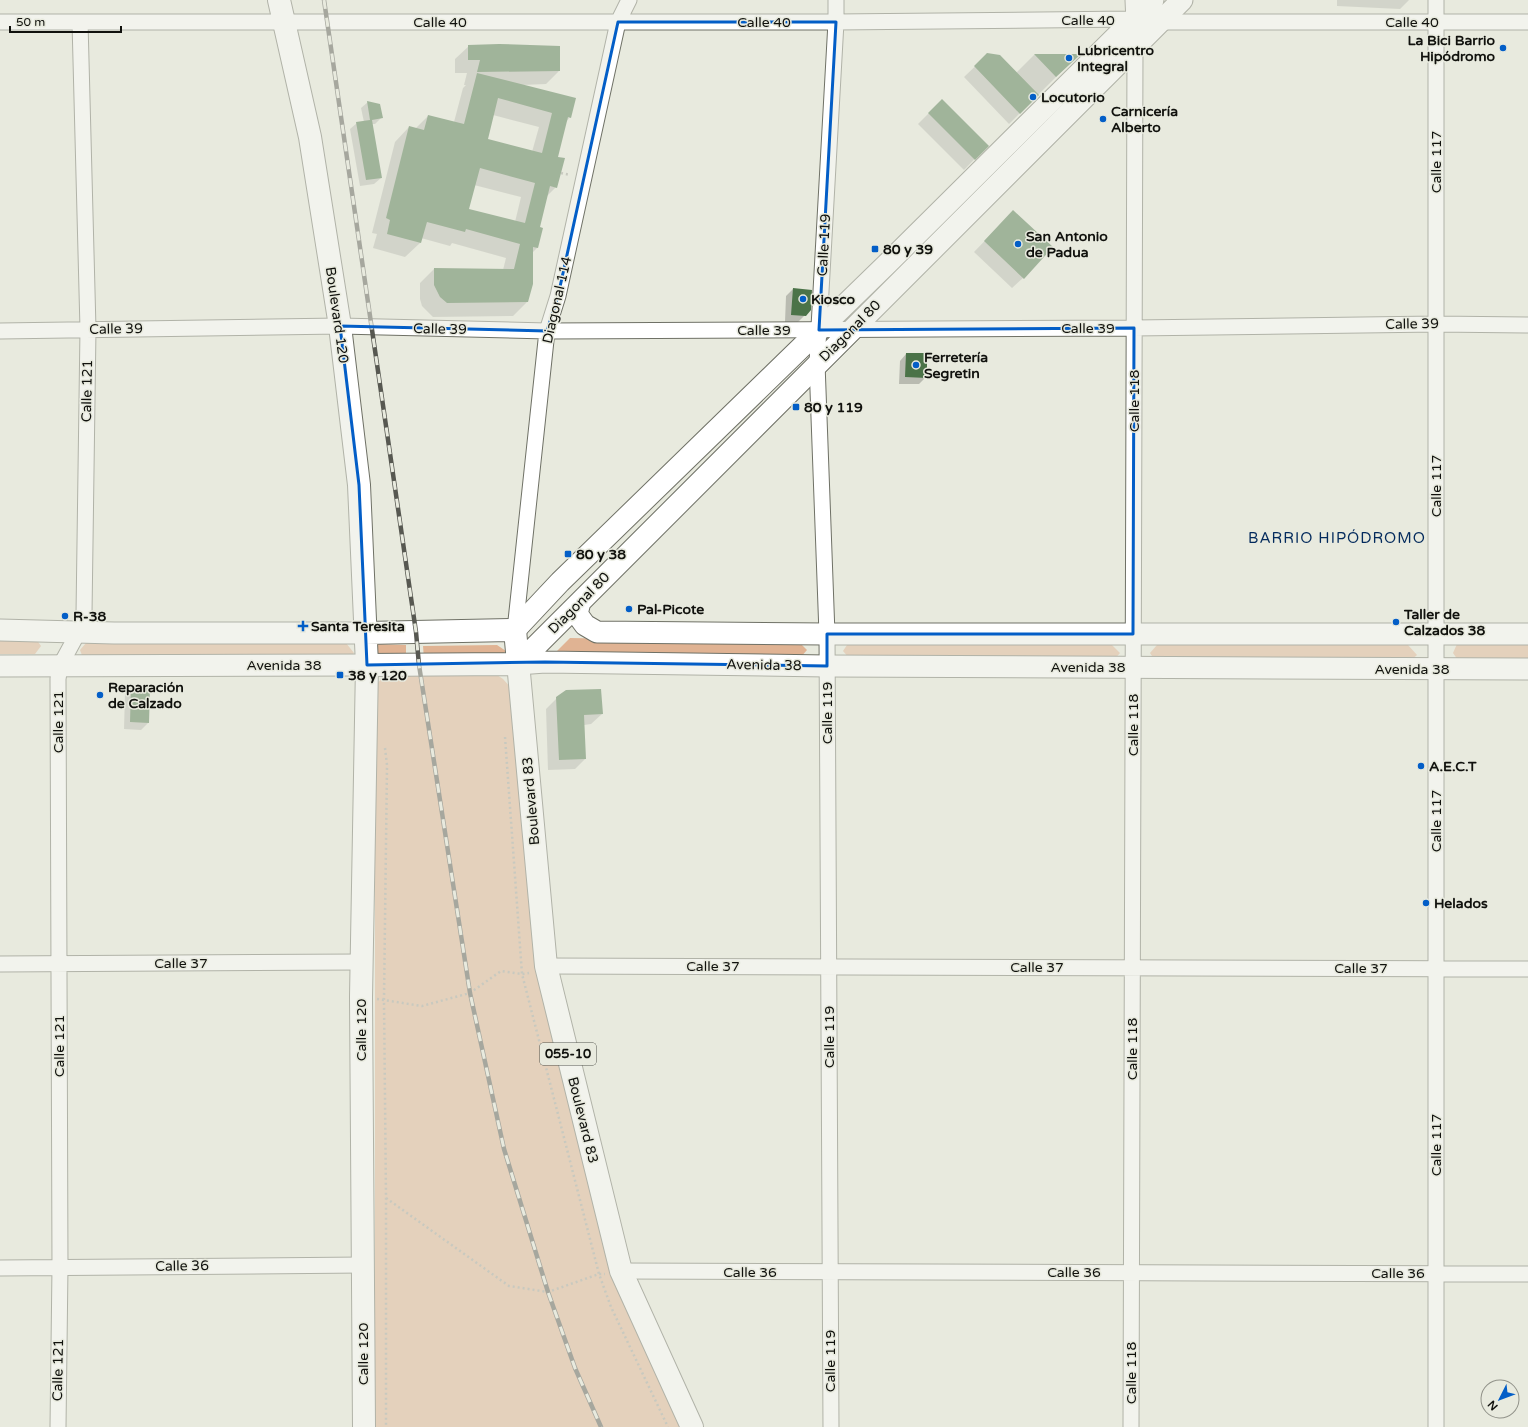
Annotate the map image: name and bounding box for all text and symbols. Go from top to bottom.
scale bar [10,8,121,34]
street label: Calle 40 [1061,12,1115,29]
street label: Calle 40 [413,14,467,31]
street label: Calle 40 [737,14,791,31]
street label: Calle 40 [1385,14,1439,31]
text: 50 m [16,15,45,29]
place label: La Bici Barrio Hipódromo [1407,32,1495,65]
place label: Lubricentro Integral [1077,42,1154,75]
marker: La Bici Barrio Hipódromo [1498,43,1508,53]
marker: Lubricentro Integral [1064,53,1074,63]
place label: Locutorio [1041,89,1105,106]
marker: Locutorio [1028,92,1038,102]
place label: Carnicería Alberto [1111,103,1178,136]
marker: Carnicería Alberto [1098,114,1108,124]
street label: Calle 117 [1428,131,1445,193]
street label: Calle 119 [814,213,834,277]
place label: San Antonio de Padua [1026,228,1108,261]
marker: San Antonio de Padua [1013,239,1023,249]
place label: 80 y 39 [883,241,933,258]
marker: 80 y 39 [870,244,880,254]
street label: Diagonal 114 [539,255,575,345]
street label: Boulevard 120 [322,266,352,365]
place label: Kiosco [811,291,856,308]
marker: Kiosco [798,294,808,304]
street label: Diagonal 80 [816,296,885,365]
street label: Calle 39 [1385,315,1439,333]
street label: Calle 39 [89,320,143,338]
street label: Calle 39 [413,320,467,338]
street label: Calle 39 [1061,320,1115,337]
street label: Calle 39 [737,322,791,339]
place label: Ferretería Segretin [924,349,988,382]
street label: Calle 121 [78,360,96,422]
marker: Ferretería Segretin [911,360,921,370]
street label: Calle 118 [1126,370,1143,432]
place label: 80 y 119 [804,399,863,416]
marker: 80 y 119 [791,402,801,412]
street label: Calle 117 [1428,455,1445,517]
district label: BARRIO HIPÓDROMO [1248,529,1426,547]
place label: 80 y 38 [576,546,626,563]
marker: 80 y 38 [563,549,573,559]
street label: Diagonal 80 [545,568,614,637]
place label: Pal-Picote [637,601,704,618]
marker: Pal-Picote [624,604,634,614]
place label: Taller de Calzados 38 [1403,606,1485,639]
place label: R-38 [73,608,106,625]
marker: R-38 [60,611,70,621]
marker: Taller de Calzados 38 [1391,617,1401,627]
place label: Santa Teresita [311,618,405,635]
marker: Santa Teresita [298,621,308,631]
street label: Avenida 38 [726,656,802,674]
street label: Avenida 38 [246,657,322,674]
street label: Avenida 38 [1050,659,1126,676]
street label: Avenida 38 [1374,661,1450,678]
place label: 38 y 120 [348,667,407,684]
marker: 38 y 120 [335,670,345,680]
place label: Reparación de Calzado [108,679,184,712]
street label: Calle 119 [819,682,836,744]
marker: Reparación de Calzado [95,690,105,700]
street label: Calle 121 [50,691,67,753]
street label: Calle 118 [1125,694,1142,756]
street label: Boulevard 83 [519,756,543,846]
place label: A.E.C.T [1429,758,1477,775]
marker: A.E.C.T [1416,761,1426,771]
street label: Calle 117 [1428,790,1445,852]
place label: Helados [1434,895,1488,912]
marker: Helados [1421,898,1431,908]
street label: Calle 37 [154,955,208,972]
street label: Calle 37 [686,958,740,975]
street label: Calle 37 [1010,959,1064,976]
street label: Calle 37 [1334,960,1388,977]
street label: Calle 120 [353,999,370,1061]
street label: Calle 119 [821,1006,838,1068]
street label: Calle 121 [51,1015,68,1077]
street label: Calle 118 [1124,1018,1141,1080]
road number: 055-10 [540,1043,596,1065]
street label: Boulevard 83 [564,1075,602,1165]
street label: Calle 117 [1428,1114,1445,1176]
street label: Calle 36 [155,1257,209,1275]
street label: Calle 36 [723,1264,777,1281]
street label: Calle 36 [1047,1264,1101,1281]
street label: Calle 36 [1371,1265,1425,1282]
street label: Calle 120 [355,1323,372,1385]
street label: Calle 119 [822,1330,839,1392]
street label: Calle 121 [49,1339,67,1401]
street label: Calle 118 [1123,1342,1140,1404]
north arrow [1480,1379,1520,1419]
text: N [1485,1398,1501,1413]

